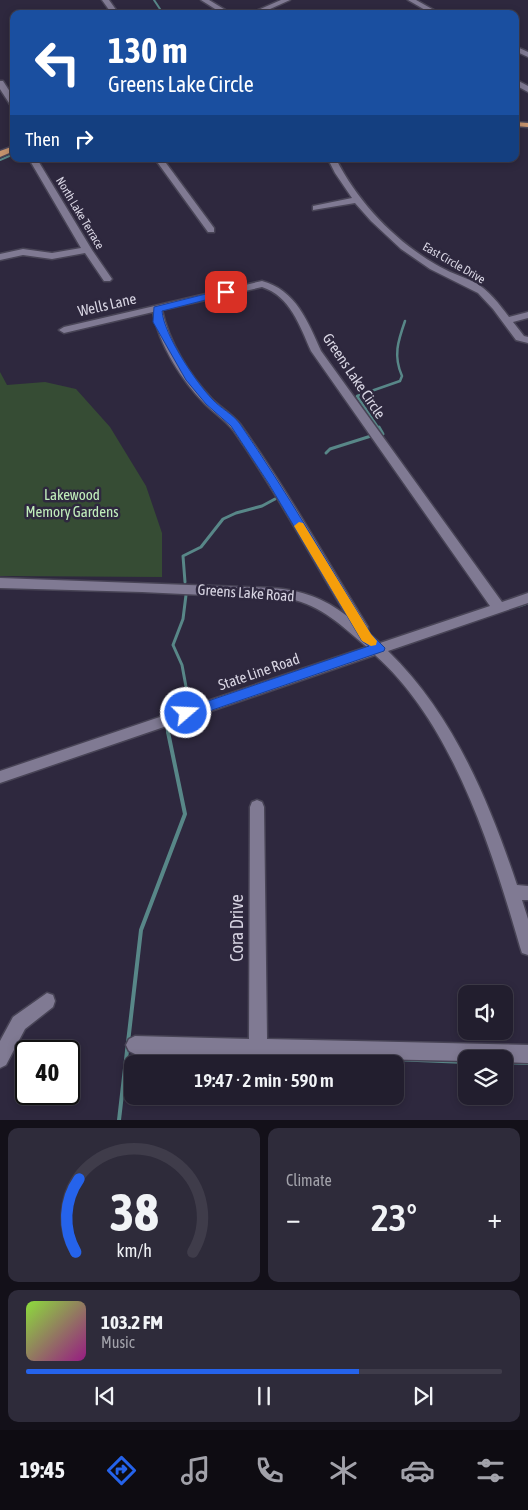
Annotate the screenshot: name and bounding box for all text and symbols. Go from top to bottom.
icon: left [25,30,90,95]
text: 130 m [108,30,187,70]
text: Greens Lake Circle [108,71,254,97]
icon: right [70,125,98,153]
text: Then [25,128,60,150]
street label: North Lake Terrace [53,174,107,252]
street label: East Circle Drive [420,240,488,286]
pin [205,271,247,313]
icon: arrive [212,278,240,306]
street label: Wells Lane [76,290,138,319]
street label: Greens Lake Circle [320,330,389,422]
park label: Lakewood Memory Gardens [25,486,119,520]
street label: Greens Lake Road [197,581,295,604]
street label: State Line Road [216,650,302,693]
position arrow [159,686,211,738]
street label: Cora Drive [226,894,247,962]
map controls [458,985,513,1105]
button: sound [458,985,513,1040]
speed limit sign: 40 [15,1040,80,1105]
button: layers [458,1050,513,1105]
text: 19:47 · 2 min · 590 m [194,1069,334,1091]
text: Climate [286,1171,332,1189]
text: 38 [110,1182,158,1242]
text: 23° [371,1196,417,1239]
text: − [286,1202,301,1234]
text: + [487,1202,502,1234]
text: km/h [116,1240,152,1261]
text: 103.2 FM [101,1311,163,1333]
text: Music [101,1333,135,1351]
icon: previous [91,1382,119,1410]
icon: pause [250,1382,278,1410]
icon: next [409,1382,437,1410]
icon: directions [104,1453,139,1488]
icon: music [178,1453,213,1488]
icon: phone [252,1453,287,1488]
icon: climate [326,1453,361,1488]
icon: car [400,1453,435,1488]
icon: filters [473,1453,508,1488]
text: 19:45 [19,1457,65,1483]

